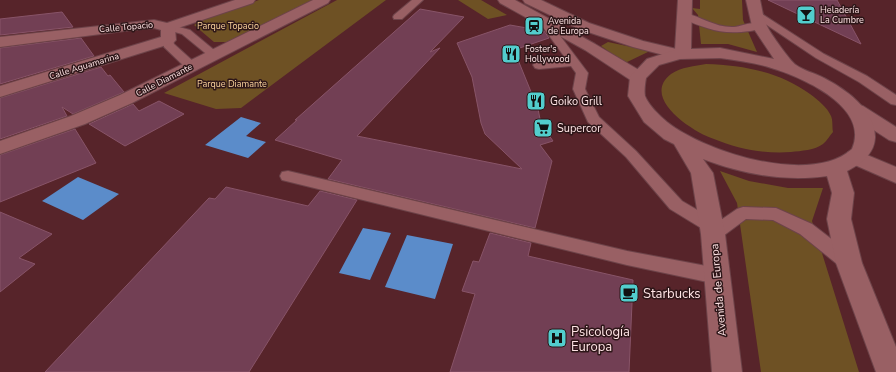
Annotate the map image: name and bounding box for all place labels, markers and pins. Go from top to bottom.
bar icon: Heladería La Cumbre [795,4,817,26]
place label: Heladería La Cumbre [820,4,864,26]
station icon: Avenida de Europa [523,15,545,37]
place label: Avenida de Europa [548,15,589,37]
restaurant icon: Foster's Hollywood [500,43,522,65]
place label: Foster's Hollywood [525,43,570,65]
restaurant icon: Goiko Grill [525,90,547,112]
place label: Goiko Grill [550,94,603,109]
supermarket icon: Supercor [532,117,554,139]
place label: Supercor [557,121,601,136]
cafe icon: Starbucks [618,282,640,304]
place label: Starbucks [643,285,701,303]
place label: Psicología Europa [571,323,630,356]
hospital icon: Psicología Europa [546,327,568,349]

